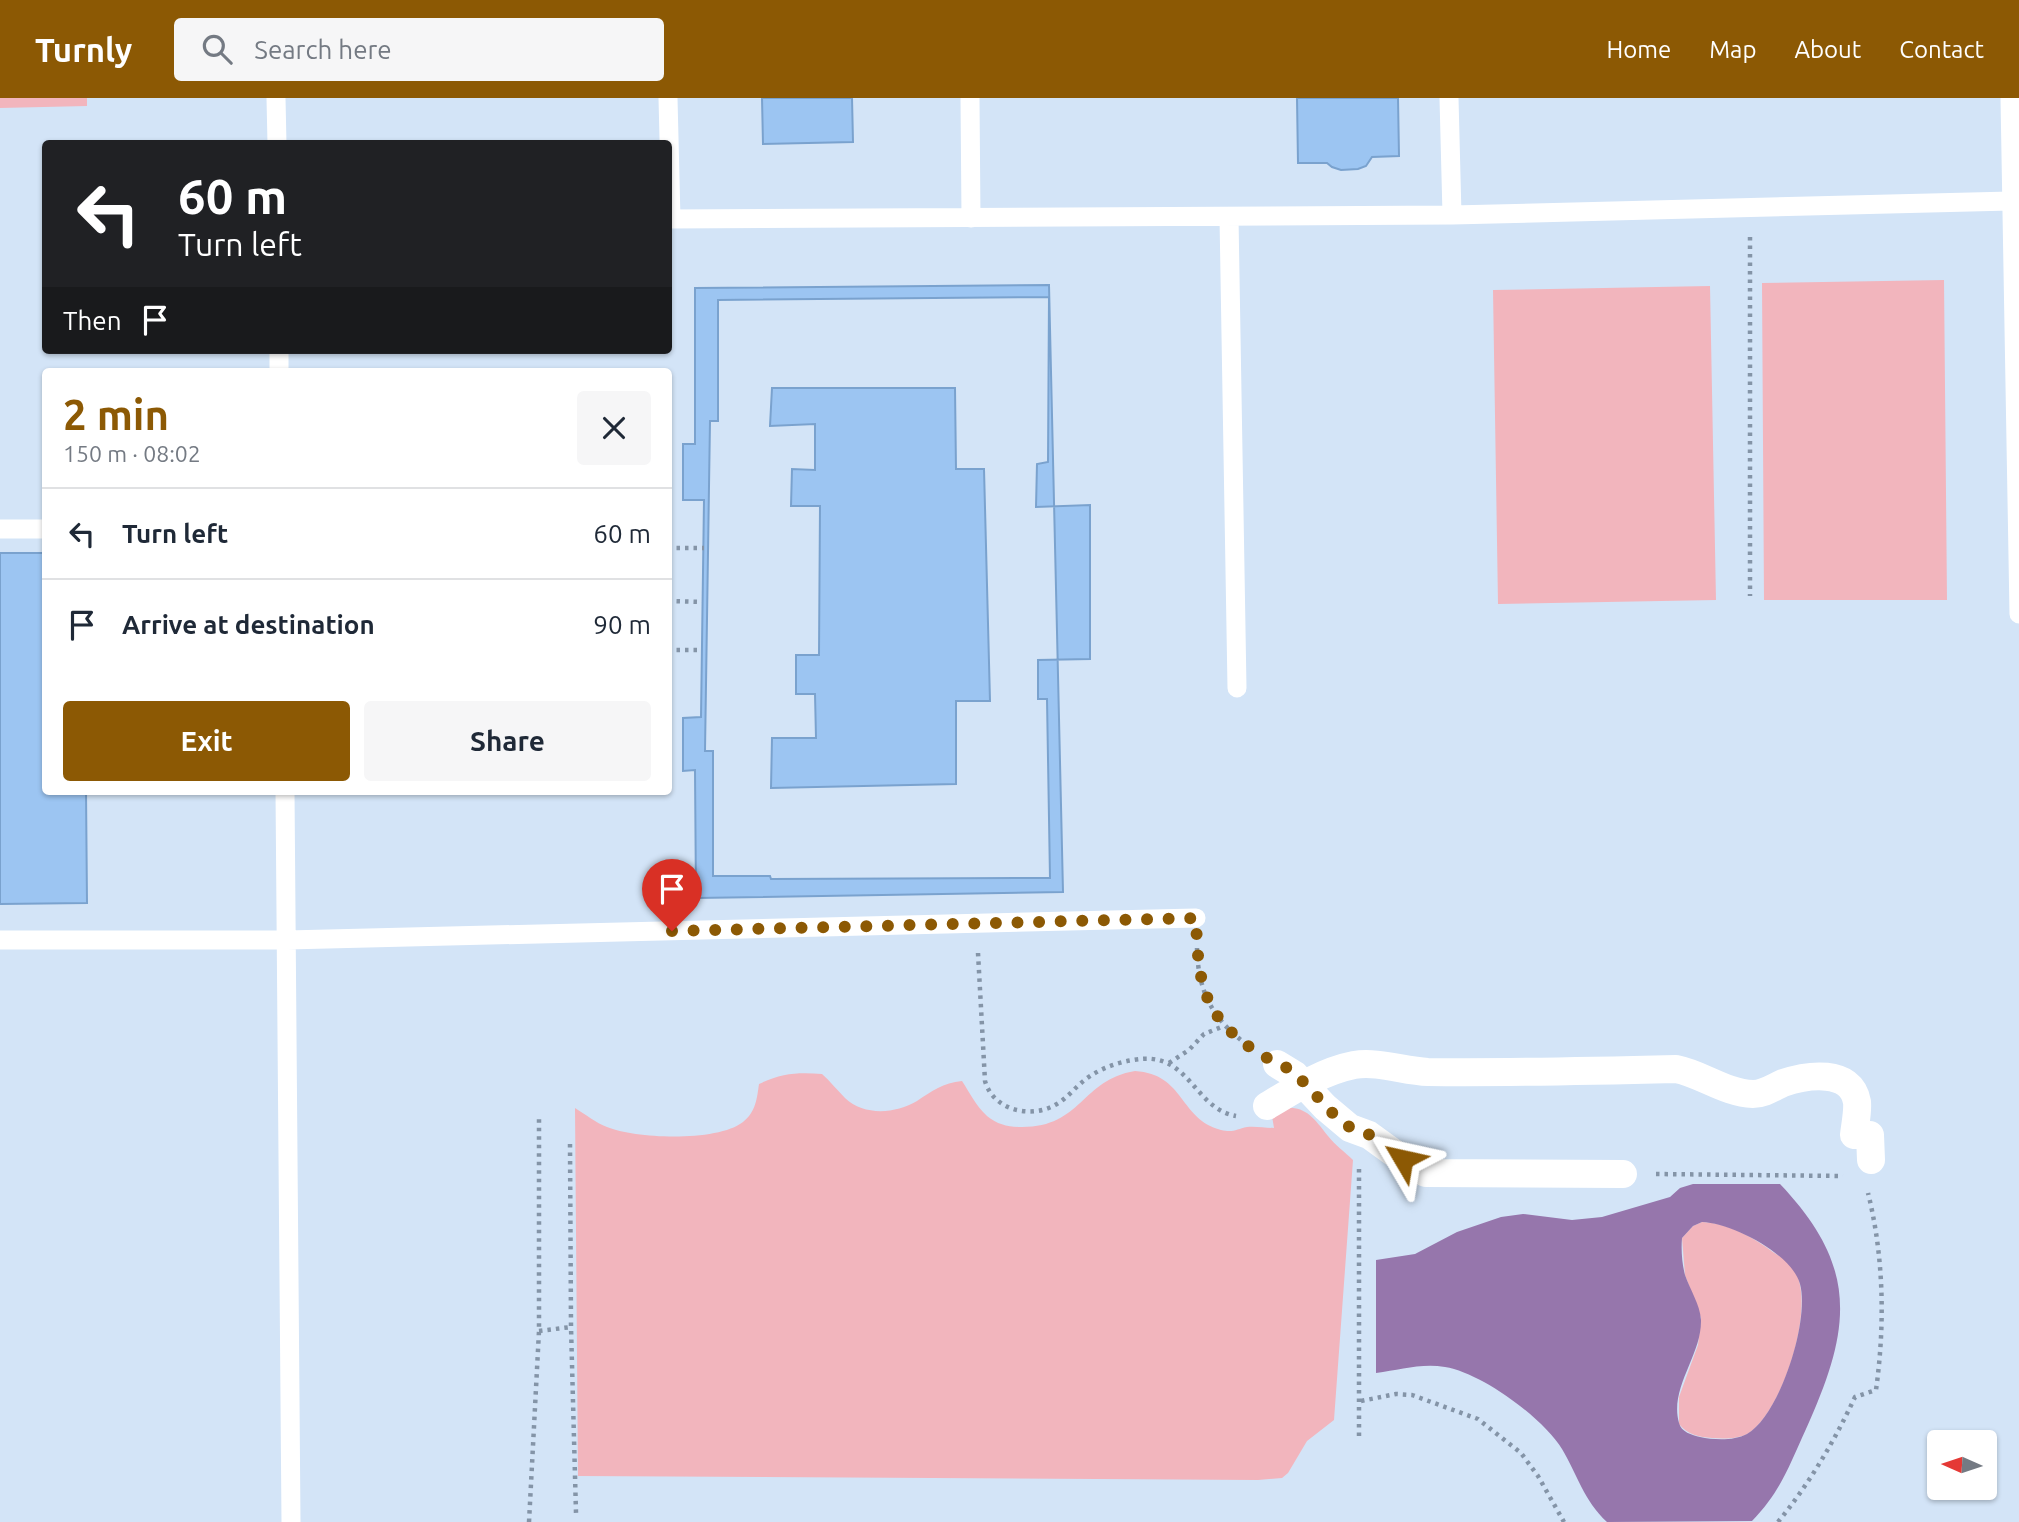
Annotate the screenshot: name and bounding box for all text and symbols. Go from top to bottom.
search box [174,18,664,81]
icon: search [198,30,236,68]
text: Turnly [35,31,132,68]
text: Search here [254,35,392,64]
text: Home [1606,36,1671,63]
text: Map [1709,36,1756,63]
text: About [1794,36,1861,63]
text: Contact [1899,36,1984,63]
icon: left [63,168,154,259]
text: 60 m [178,168,287,223]
text: Turn left [178,226,302,262]
icon: arrive [136,301,174,339]
text: Then [63,306,122,335]
text: 2 min [63,391,169,438]
button: close [577,391,651,465]
text: 150 m · 08:02 [63,441,201,466]
icon: left [63,515,101,553]
text: Turn left [122,519,228,548]
text: 60 m [593,519,651,548]
icon: arrive [63,606,101,644]
text: Arrive at destination [122,610,375,639]
text: 90 m [593,610,651,639]
button: Exit [63,701,350,781]
button: Share [364,701,651,781]
pin [642,859,702,931]
icon: arrive [653,870,691,908]
position arrow [1366,1122,1440,1196]
north arrow [1927,1430,1997,1500]
map controls [1927,1430,1997,1500]

